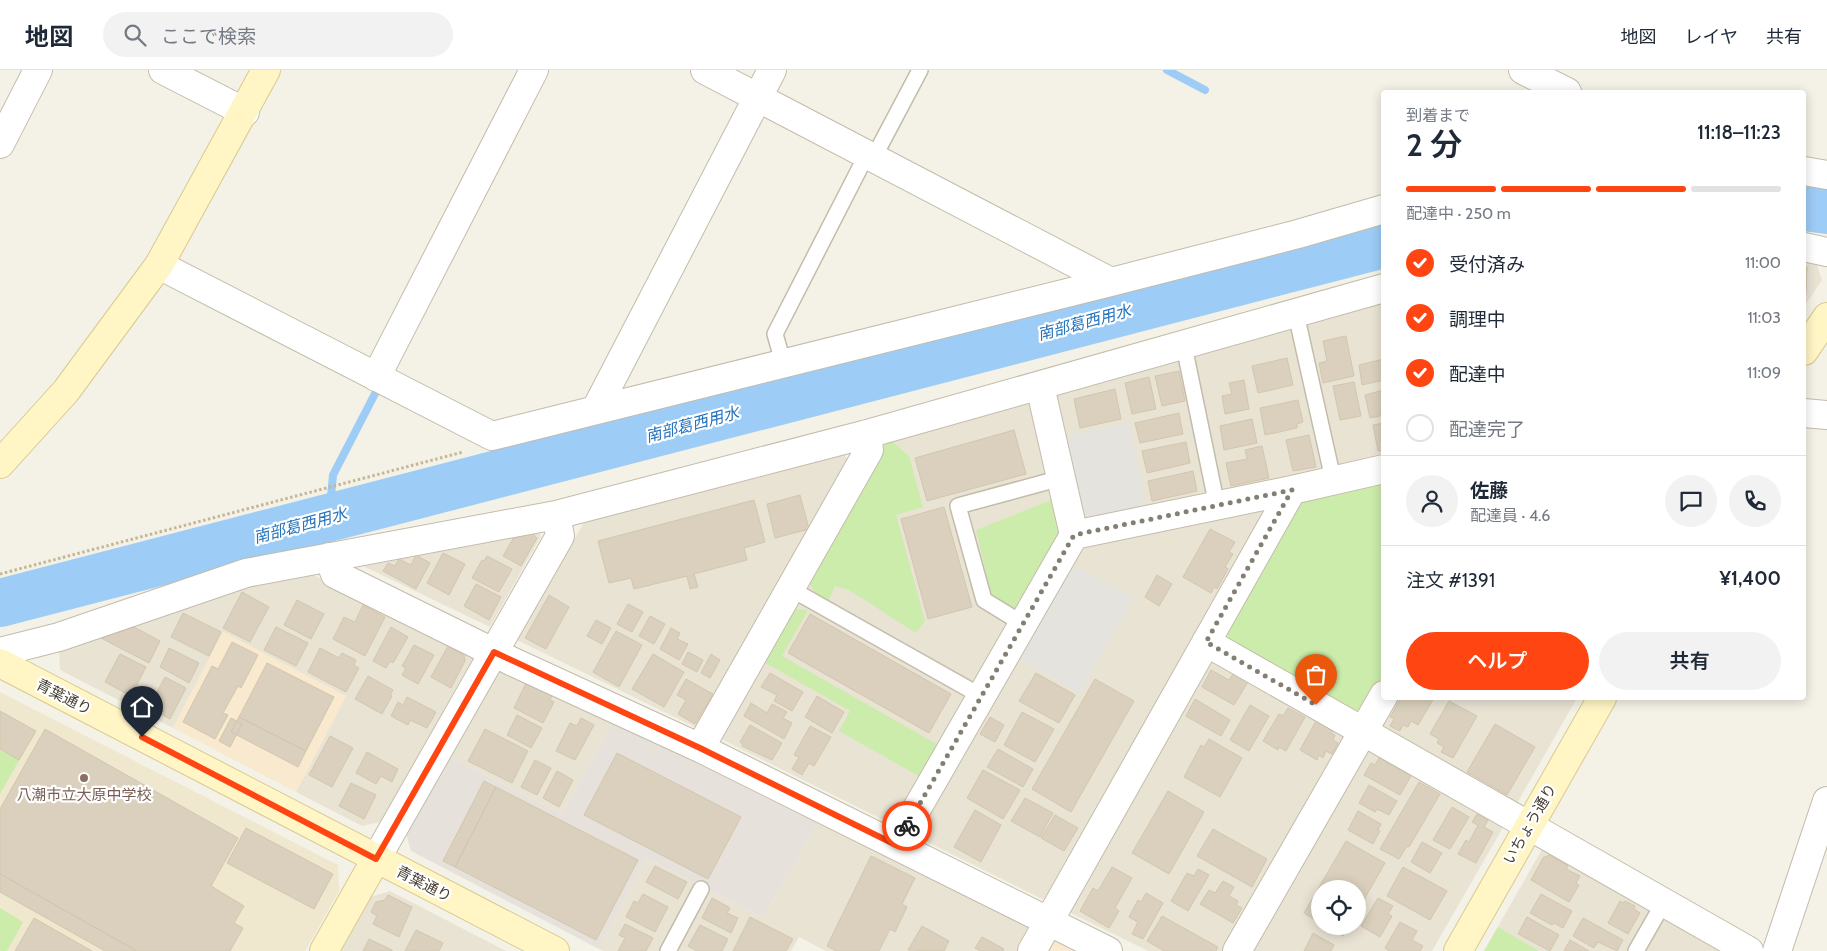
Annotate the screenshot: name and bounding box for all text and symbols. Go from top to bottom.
search box [103,12,453,57]
icon: search [121,21,149,49]
text: 地図 [25,22,73,51]
text: ここで検索 [161,25,256,48]
text: 地図 [1621,26,1657,48]
text: レイヤ [1685,26,1738,48]
text: 共有 [1766,26,1802,48]
text: 到着まで [1406,106,1470,125]
text: 11:18–11:23 [1697,121,1781,144]
text: 2 分 [1406,125,1462,164]
text: 配達中 · 250 m [1406,204,1511,223]
icon: check [1406,249,1434,277]
text: 受付済み [1449,253,1525,276]
text: 11:00 [1745,253,1781,272]
water label: 南部葛西用水 [1035,300,1135,344]
icon: check [1406,304,1434,332]
text: 調理中 [1449,308,1506,331]
text: 11:03 [1747,308,1781,327]
icon: check [1406,359,1434,387]
text: 配達中 [1449,363,1506,386]
text: 11:09 [1747,363,1781,382]
water label: 南部葛西用水 [643,402,743,446]
text: 配達完了 [1449,418,1525,441]
button: person [1406,475,1458,527]
button: chat [1665,475,1717,527]
button: phone [1729,475,1781,527]
text: 佐藤 [1470,479,1508,502]
water label: 南部葛西用水 [251,503,351,547]
text: 配達員 · 4.6 [1470,506,1550,525]
text: ¥1,400 [1719,567,1781,590]
text: 注文 #1391 [1406,569,1495,592]
button: ヘルプ [1406,632,1589,690]
button: 共有 [1599,632,1781,690]
pin [1295,654,1337,705]
icon: bag [1302,661,1330,689]
street label: 青葉通り [33,675,95,719]
pin [121,686,163,737]
icon: home [128,693,156,721]
marker: 八潮市立大原中学校 [78,772,90,784]
street label: いちょう通り [1500,781,1560,867]
place label: 八潮市立大原中学校 [16,786,152,804]
courier [882,801,932,851]
icon: bike [893,812,921,840]
street label: 青葉通り [393,862,455,906]
map controls [1311,880,1366,935]
button: locate [1311,880,1366,935]

